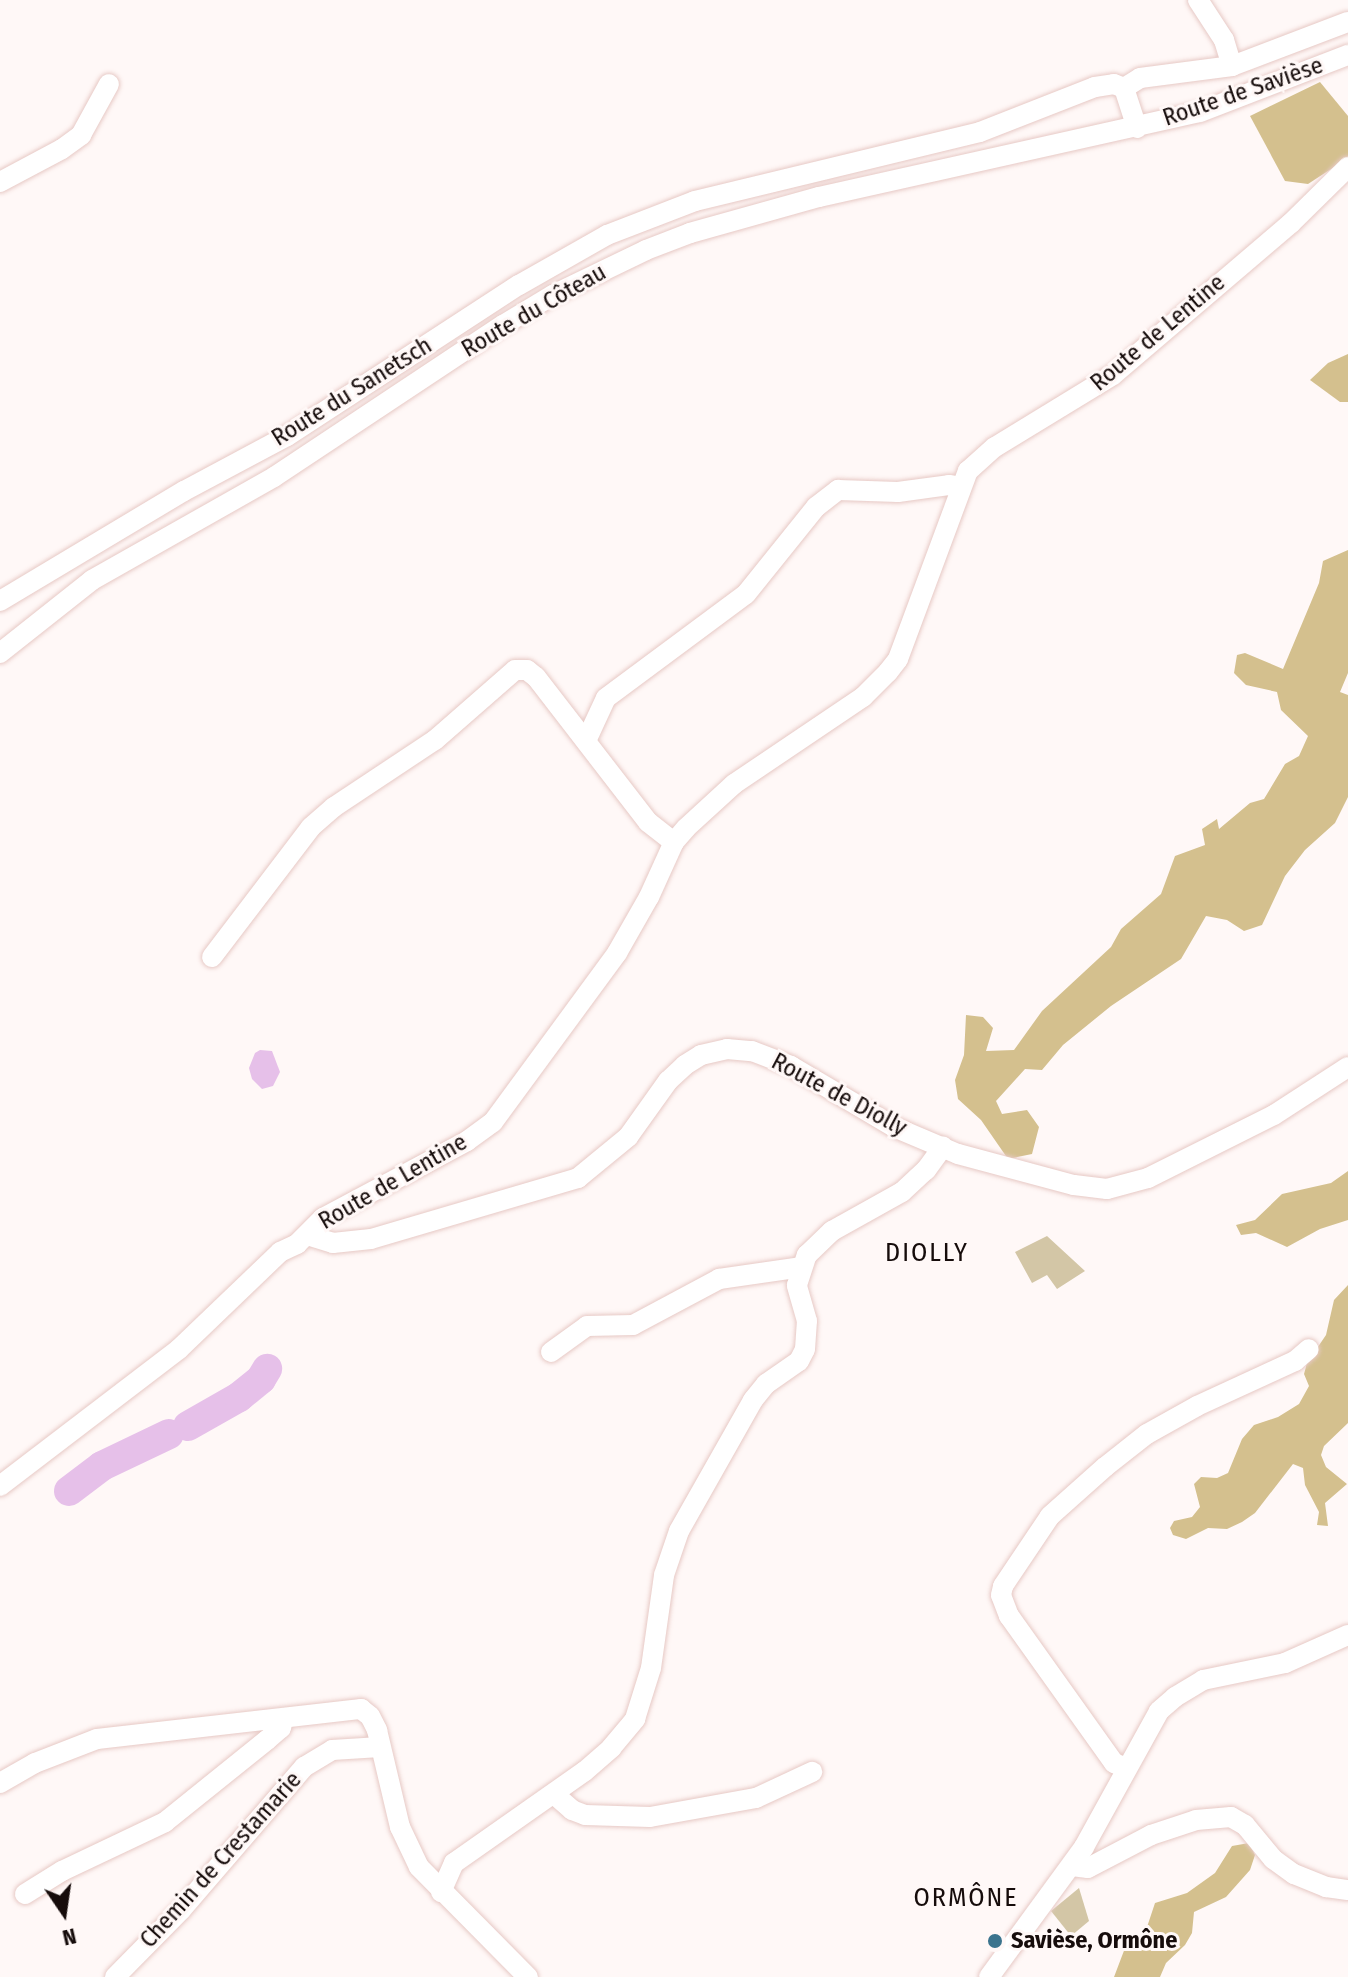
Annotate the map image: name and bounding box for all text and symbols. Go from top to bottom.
street label: Route de Savièse [1159,51,1327,133]
street label: Route du Côteau [457,258,611,364]
street label: Route de Lentine [1085,269,1231,397]
street label: Route du Sanetsch [267,331,437,453]
street label: Route de Diolly [766,1047,912,1143]
street label: Route de Lentine [314,1128,472,1236]
district label: DIOLLY [885,1237,969,1269]
street label: Chemin de Crestamarie [134,1766,308,1954]
north arrow [24,1873,104,1953]
district label: ORMÔNE [913,1882,1019,1914]
text: N [60,1922,79,1952]
place label: Savièse, Ormône [1011,1927,1177,1955]
marker: Savièse, Ormône [986,1932,1004,1950]

